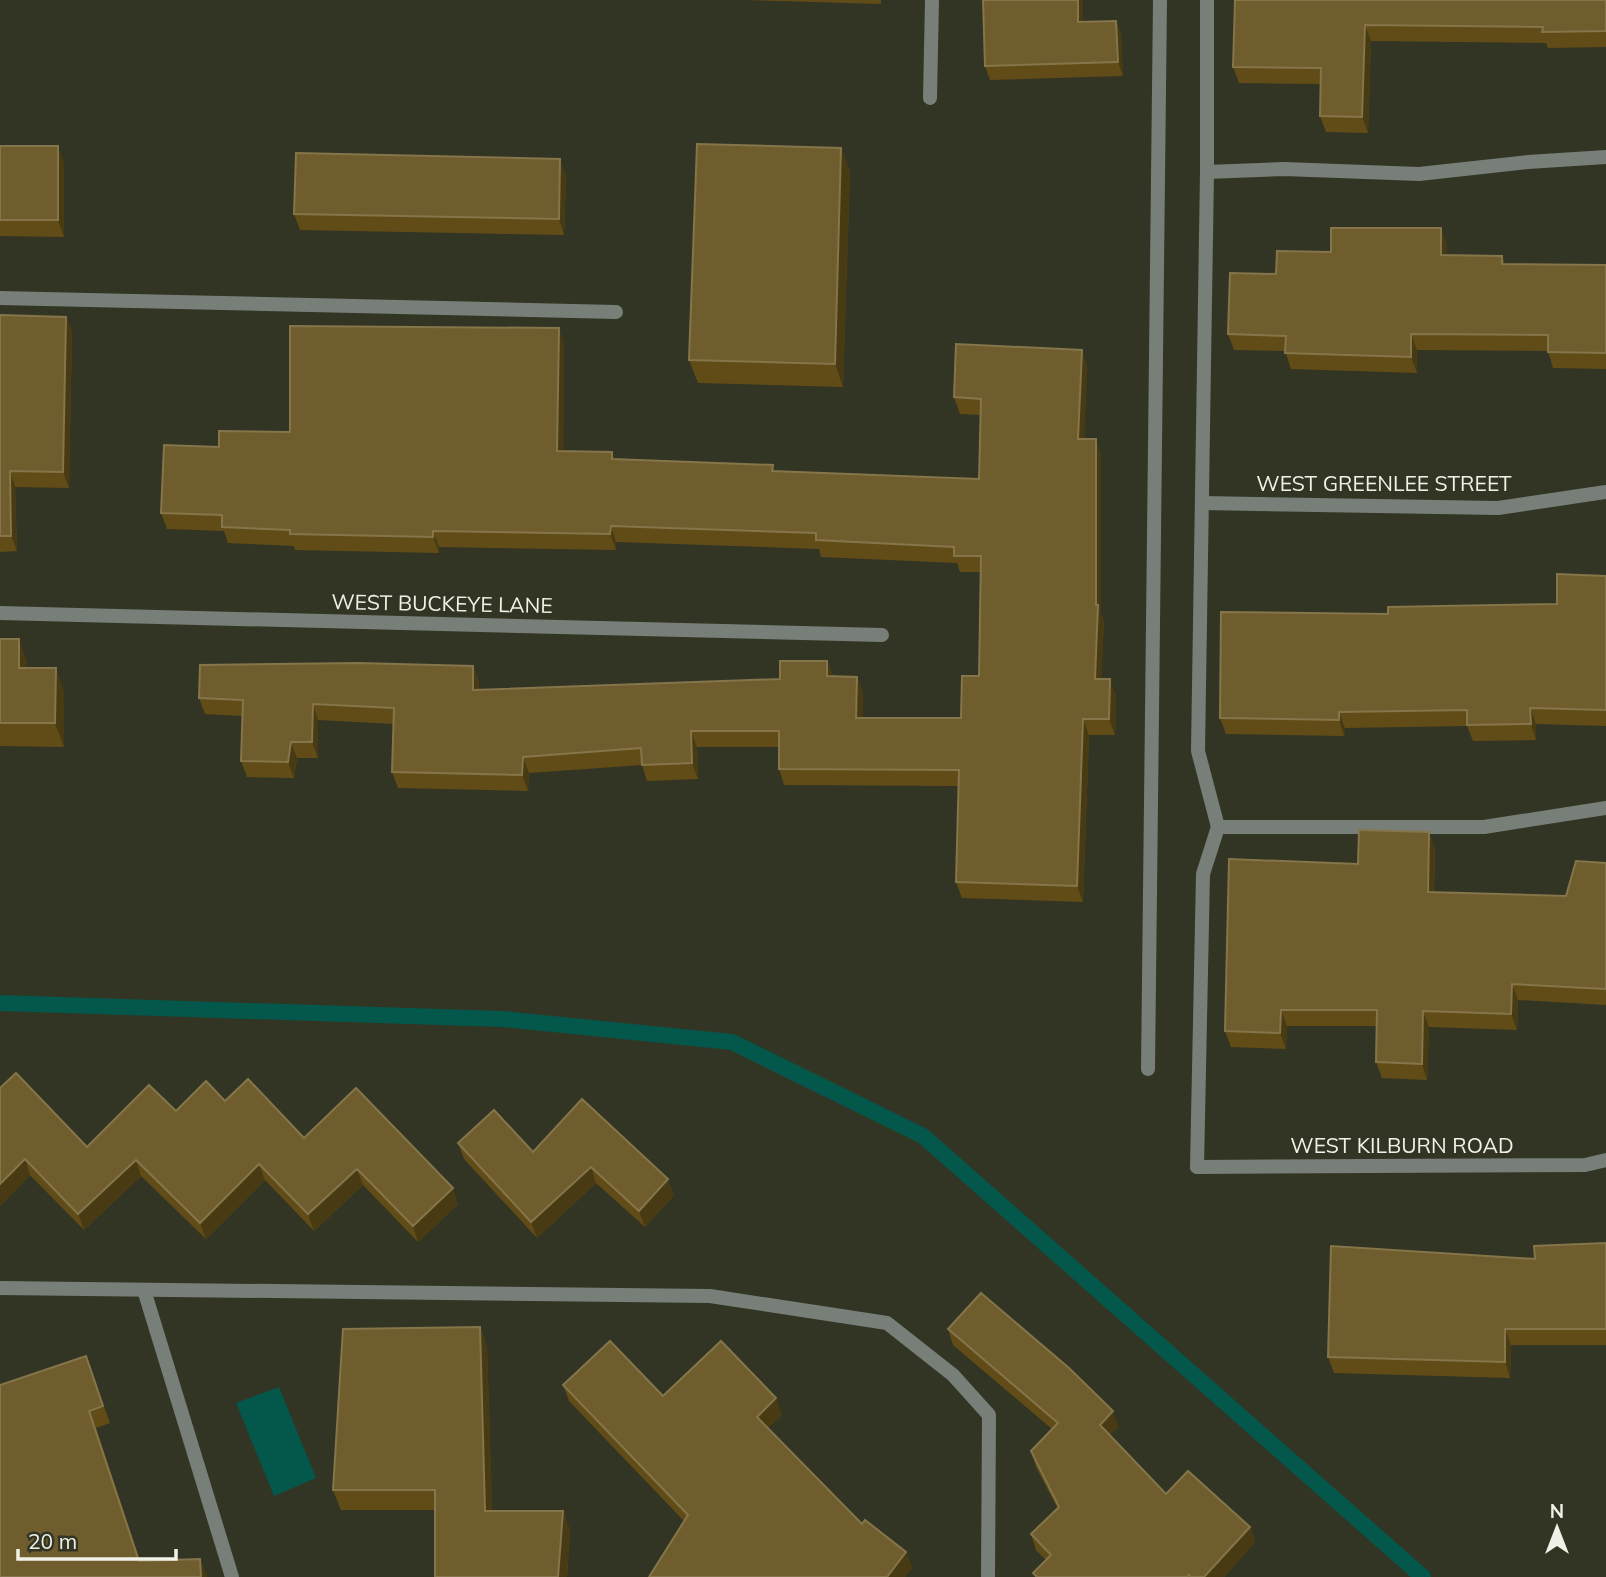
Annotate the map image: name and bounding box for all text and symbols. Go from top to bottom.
street label: WEST GREENLEE STREET [1256,470,1512,496]
street label: WEST BUCKEYE LANE [331,588,553,618]
street label: WEST KILBURN ROAD [1290,1132,1514,1158]
north arrow [1522,1493,1592,1563]
text: N [1550,1499,1564,1523]
scale bar [18,1518,175,1562]
text: 20 m [28,1528,77,1554]

